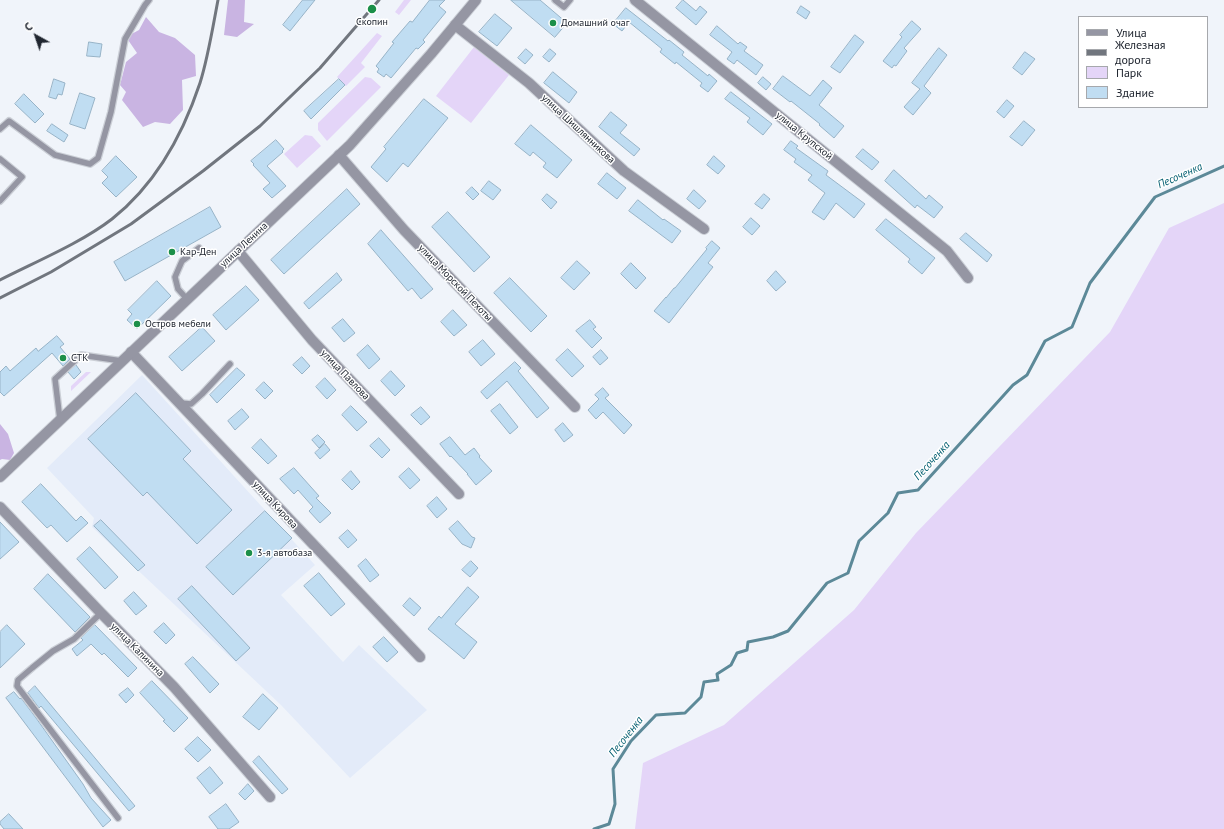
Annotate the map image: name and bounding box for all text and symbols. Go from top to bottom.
marker: Скопин [366,3,378,15]
north arrow [16,16,56,56]
place label: Скопин [356,16,388,28]
legend [1078,16,1208,108]
place label: Домашний очаг [561,17,629,29]
marker: Домашний очаг [548,18,558,28]
text: С [21,19,35,34]
text: Улица [1116,25,1147,40]
text: Железная дорога [1115,37,1166,67]
text: Парк [1116,65,1142,80]
text: Здание [1116,85,1154,100]
street label: улица Шишлянникова [539,92,617,166]
street label: улица Крупской [773,109,835,163]
water label: Песоченка [1155,160,1205,192]
street label: улица Ленина [218,220,270,270]
street label: улица Морской Пехоты [415,242,495,324]
place label: Кар-Ден [180,246,217,258]
marker: Кар-Ден [167,247,177,257]
place label: Остров мебели [145,318,211,330]
marker: Остров мебели [132,319,142,329]
street label: улица Павлова [318,347,372,403]
place label: СТК [71,352,88,364]
marker: СТК [58,353,68,363]
water label: Песоченка [911,439,953,483]
street label: улица Кирова [250,479,300,531]
place label: 3-я автобаза [257,547,312,559]
marker: 3-я автобаза [244,548,254,558]
street label: улица Калинина [108,621,166,679]
water label: Песоченка [606,714,646,760]

